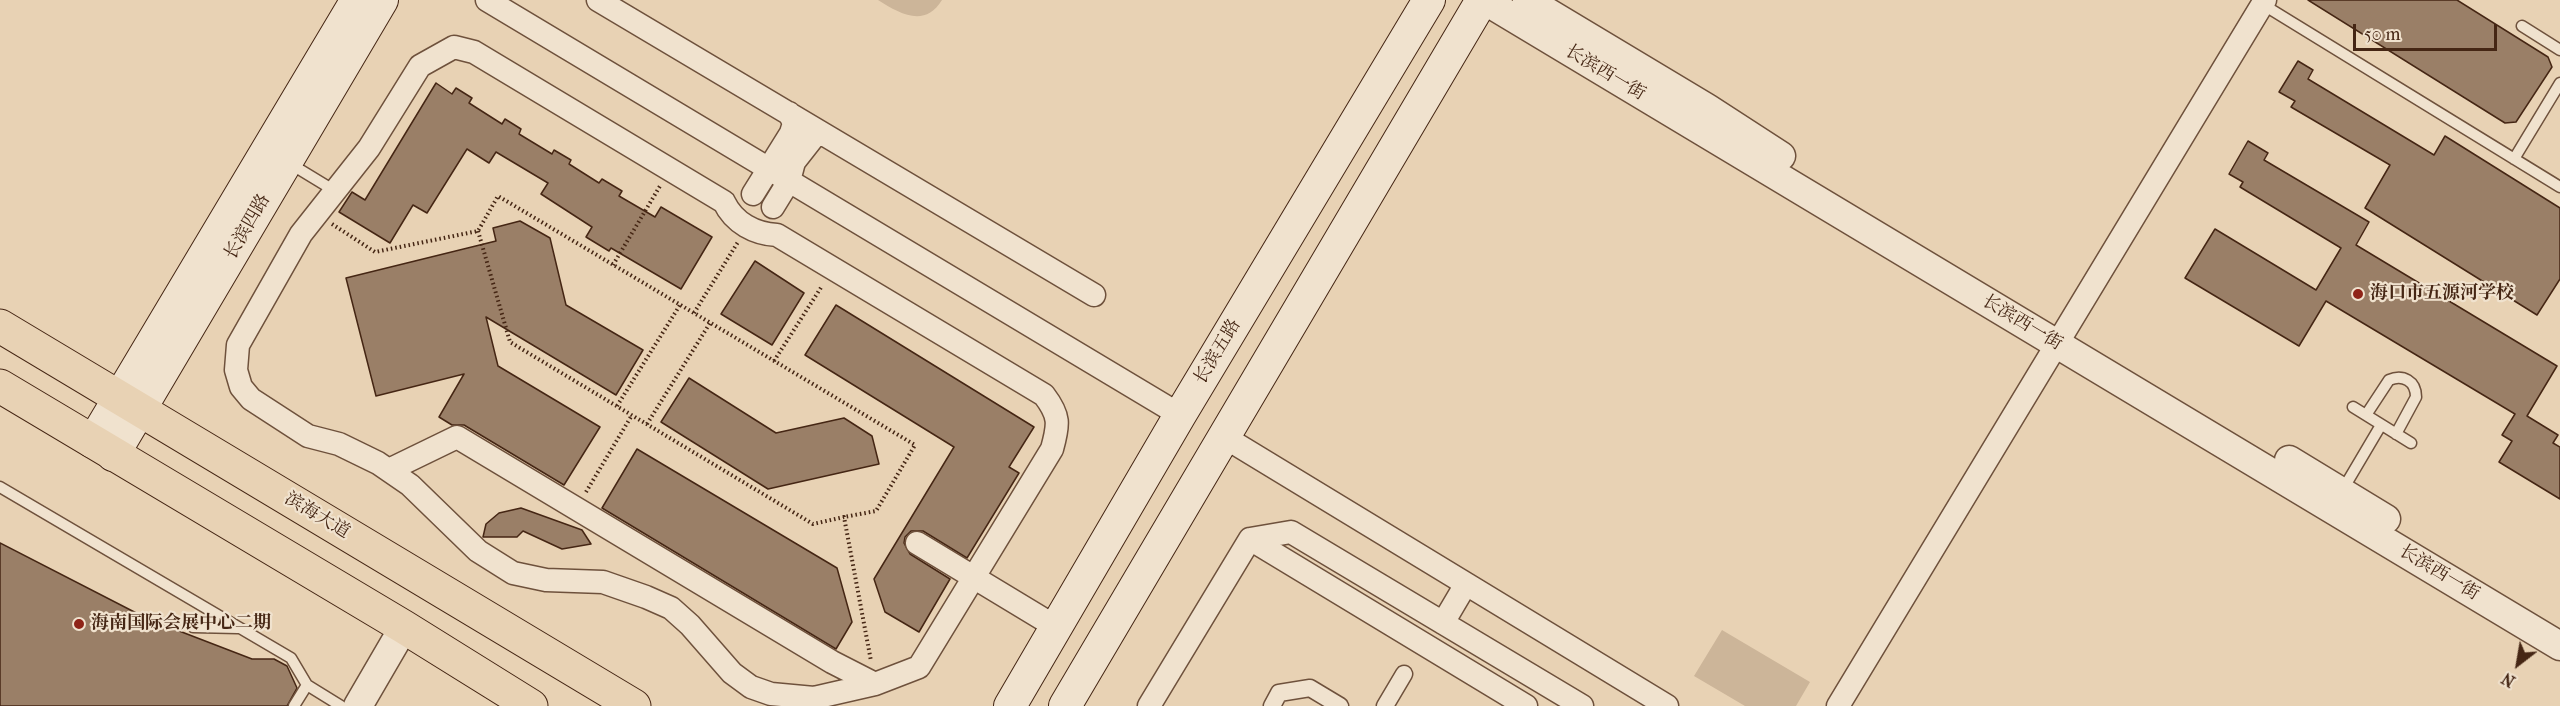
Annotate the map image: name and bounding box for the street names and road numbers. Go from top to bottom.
street label: 长滨西一街 [1561,41,1649,105]
street label: 长滨四路 [221,190,275,264]
street label: 长滨西一街 [1978,291,2066,355]
street label: 长滨五路 [1190,316,1246,388]
street label: 滨海大道 [281,488,353,544]
street label: 长滨西一街 [2395,541,2483,605]

